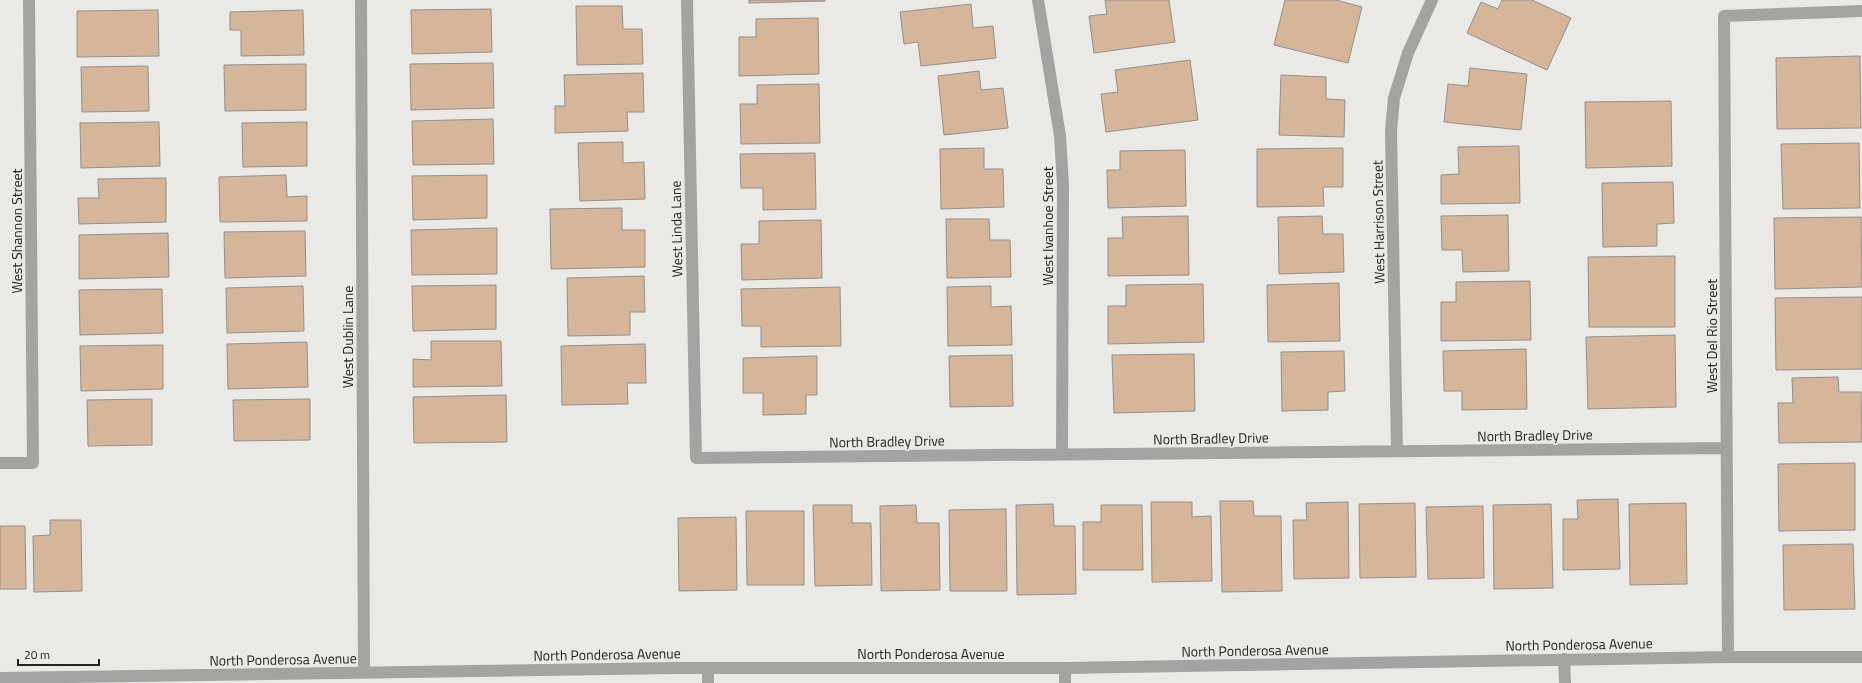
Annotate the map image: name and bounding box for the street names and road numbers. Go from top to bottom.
street label: West Harrison Street [1366,160,1390,284]
street label: West Ivanhoe Street [1037,166,1058,286]
street label: West Shannon Street [6,168,27,293]
street label: West Linda Lane [665,180,687,278]
street label: West Del Rio Street [1701,279,1722,393]
street label: West Dublin Lane [337,286,358,388]
street label: North Bradley Drive [1477,423,1593,447]
street label: North Bradley Drive [1153,426,1269,450]
street label: North Bradley Drive [829,429,945,453]
street label: North Ponderosa Avenue [1505,632,1653,656]
street label: North Ponderosa Avenue [1181,638,1329,662]
street label: North Ponderosa Avenue [533,642,681,666]
street label: North Ponderosa Avenue [857,643,1005,664]
street label: North Ponderosa Avenue [209,647,357,671]

